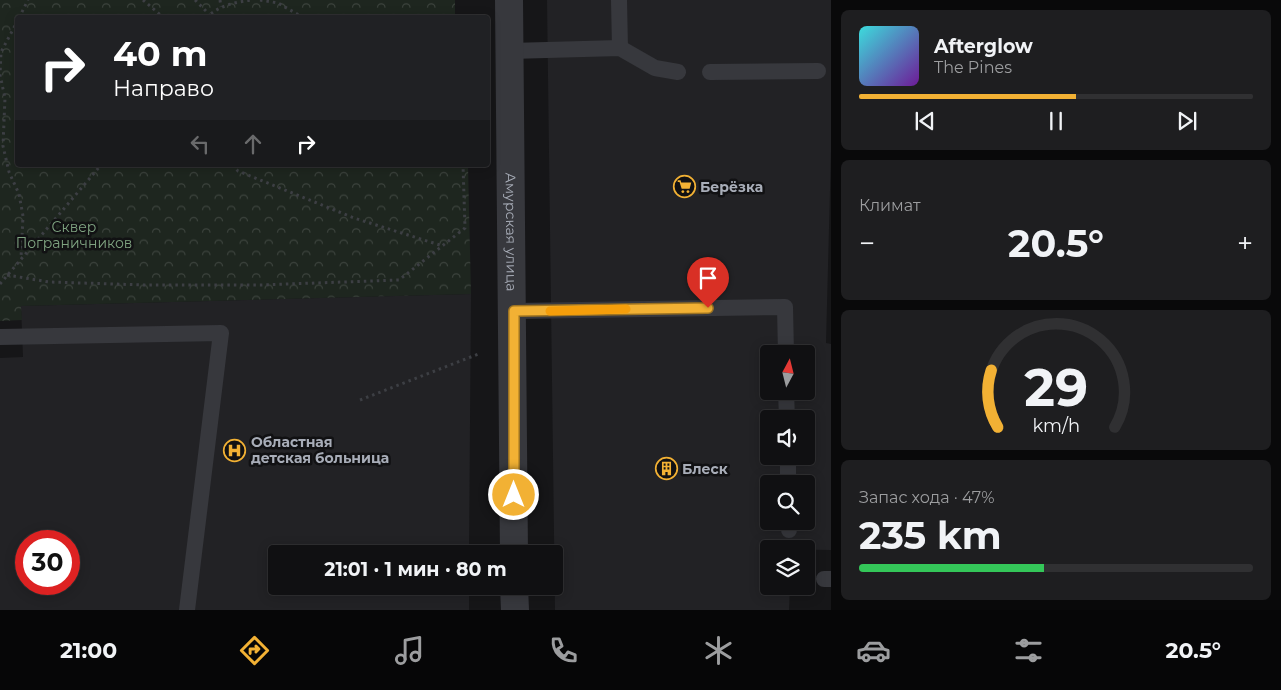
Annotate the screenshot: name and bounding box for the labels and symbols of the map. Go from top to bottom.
street label: Амурская улица [502,172,521,292]
supermarket icon: Берёзка [672,175,696,199]
place label: Берёзка [700,178,763,196]
park label: Сквер Пограничников [16,218,132,252]
pin [687,257,729,308]
north arrow [760,345,815,400]
place label: Областная детская больница [251,433,389,467]
hospital icon: Областная детская больница [223,438,247,462]
building icon: Блеск [654,457,678,481]
place label: Блеск [682,460,728,478]
position arrow [487,468,539,520]
speed limit sign: 30 [15,530,80,595]

